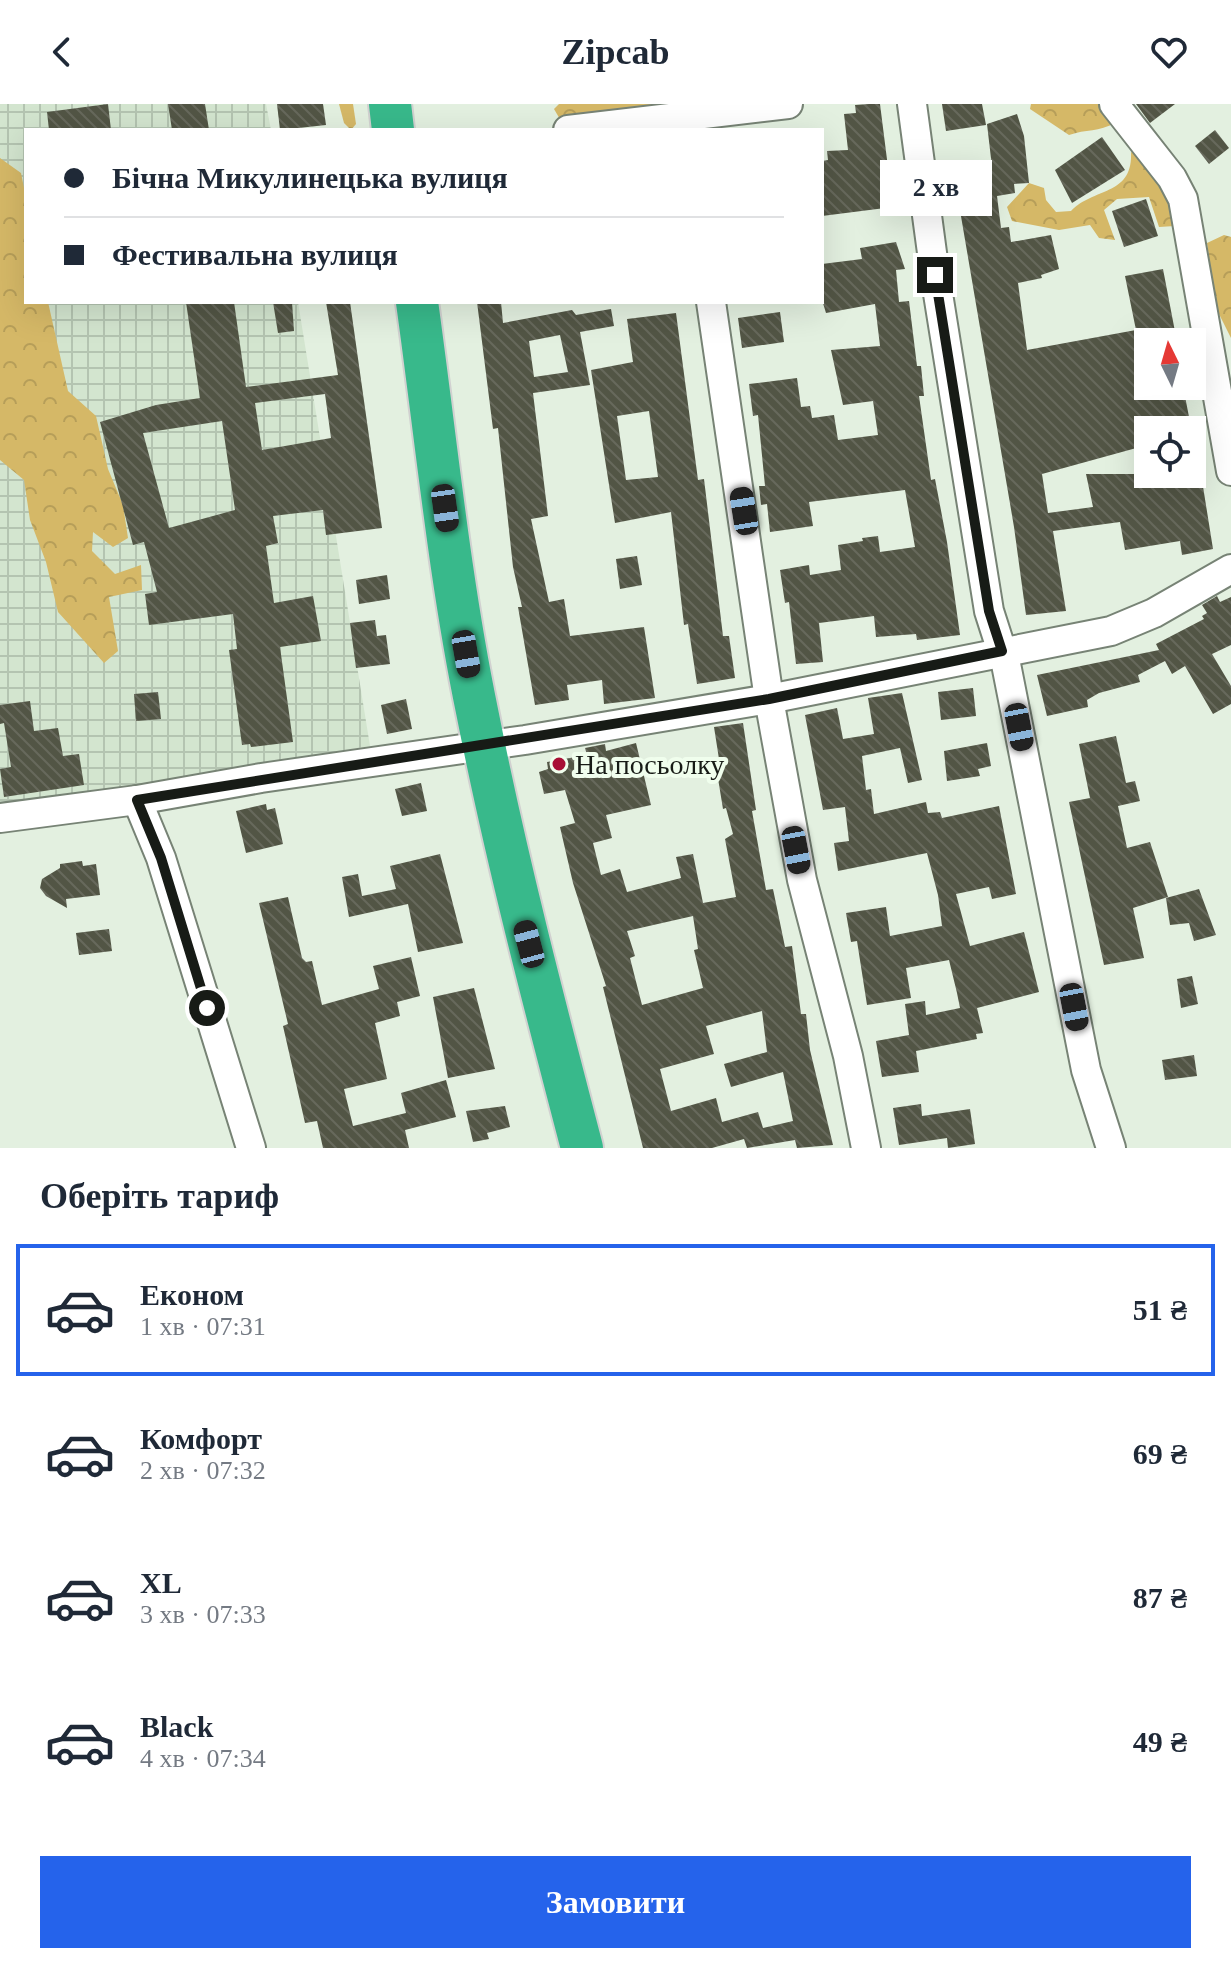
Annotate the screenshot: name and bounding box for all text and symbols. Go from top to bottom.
icon: back [40,30,84,74]
icon: heart [1147,30,1191,74]
text: Zipcab [561,32,670,72]
callout: 2 хв [879,159,991,215]
text: Бічна Микулинецька вулиця [112,161,508,194]
text: 2 хв [913,173,959,202]
text: Фестивальна вулиця [112,238,398,271]
route end [917,257,953,293]
north arrow [1134,328,1206,400]
map controls [1134,328,1206,488]
button: locate [1134,416,1206,488]
car [430,483,460,533]
car [728,485,760,537]
car [450,628,482,680]
car [1003,701,1035,753]
place label: На посьолку [575,749,724,780]
marker: На посьолку [550,755,568,773]
car [780,824,812,876]
car [511,918,547,970]
car [1058,981,1090,1033]
route start [189,990,225,1026]
text: Оберіть тариф [40,1176,279,1216]
icon: car [44,1274,116,1346]
text: Економ [140,1278,244,1311]
text: 51 ₴ [1133,1293,1187,1326]
text: 1 хв · 07:31 [140,1312,266,1341]
icon: car [44,1418,116,1490]
text: Комфорт [140,1422,262,1455]
text: 69 ₴ [1133,1437,1187,1470]
text: 2 хв · 07:32 [140,1456,266,1485]
icon: car [44,1562,116,1634]
text: XL [140,1566,182,1599]
text: 87 ₴ [1133,1581,1187,1614]
text: 3 хв · 07:33 [140,1600,266,1629]
icon: car [44,1706,116,1778]
text: Black [140,1710,213,1743]
text: 49 ₴ [1133,1725,1187,1758]
text: 4 хв · 07:34 [140,1744,266,1773]
button: Замовити [40,1856,1191,1948]

